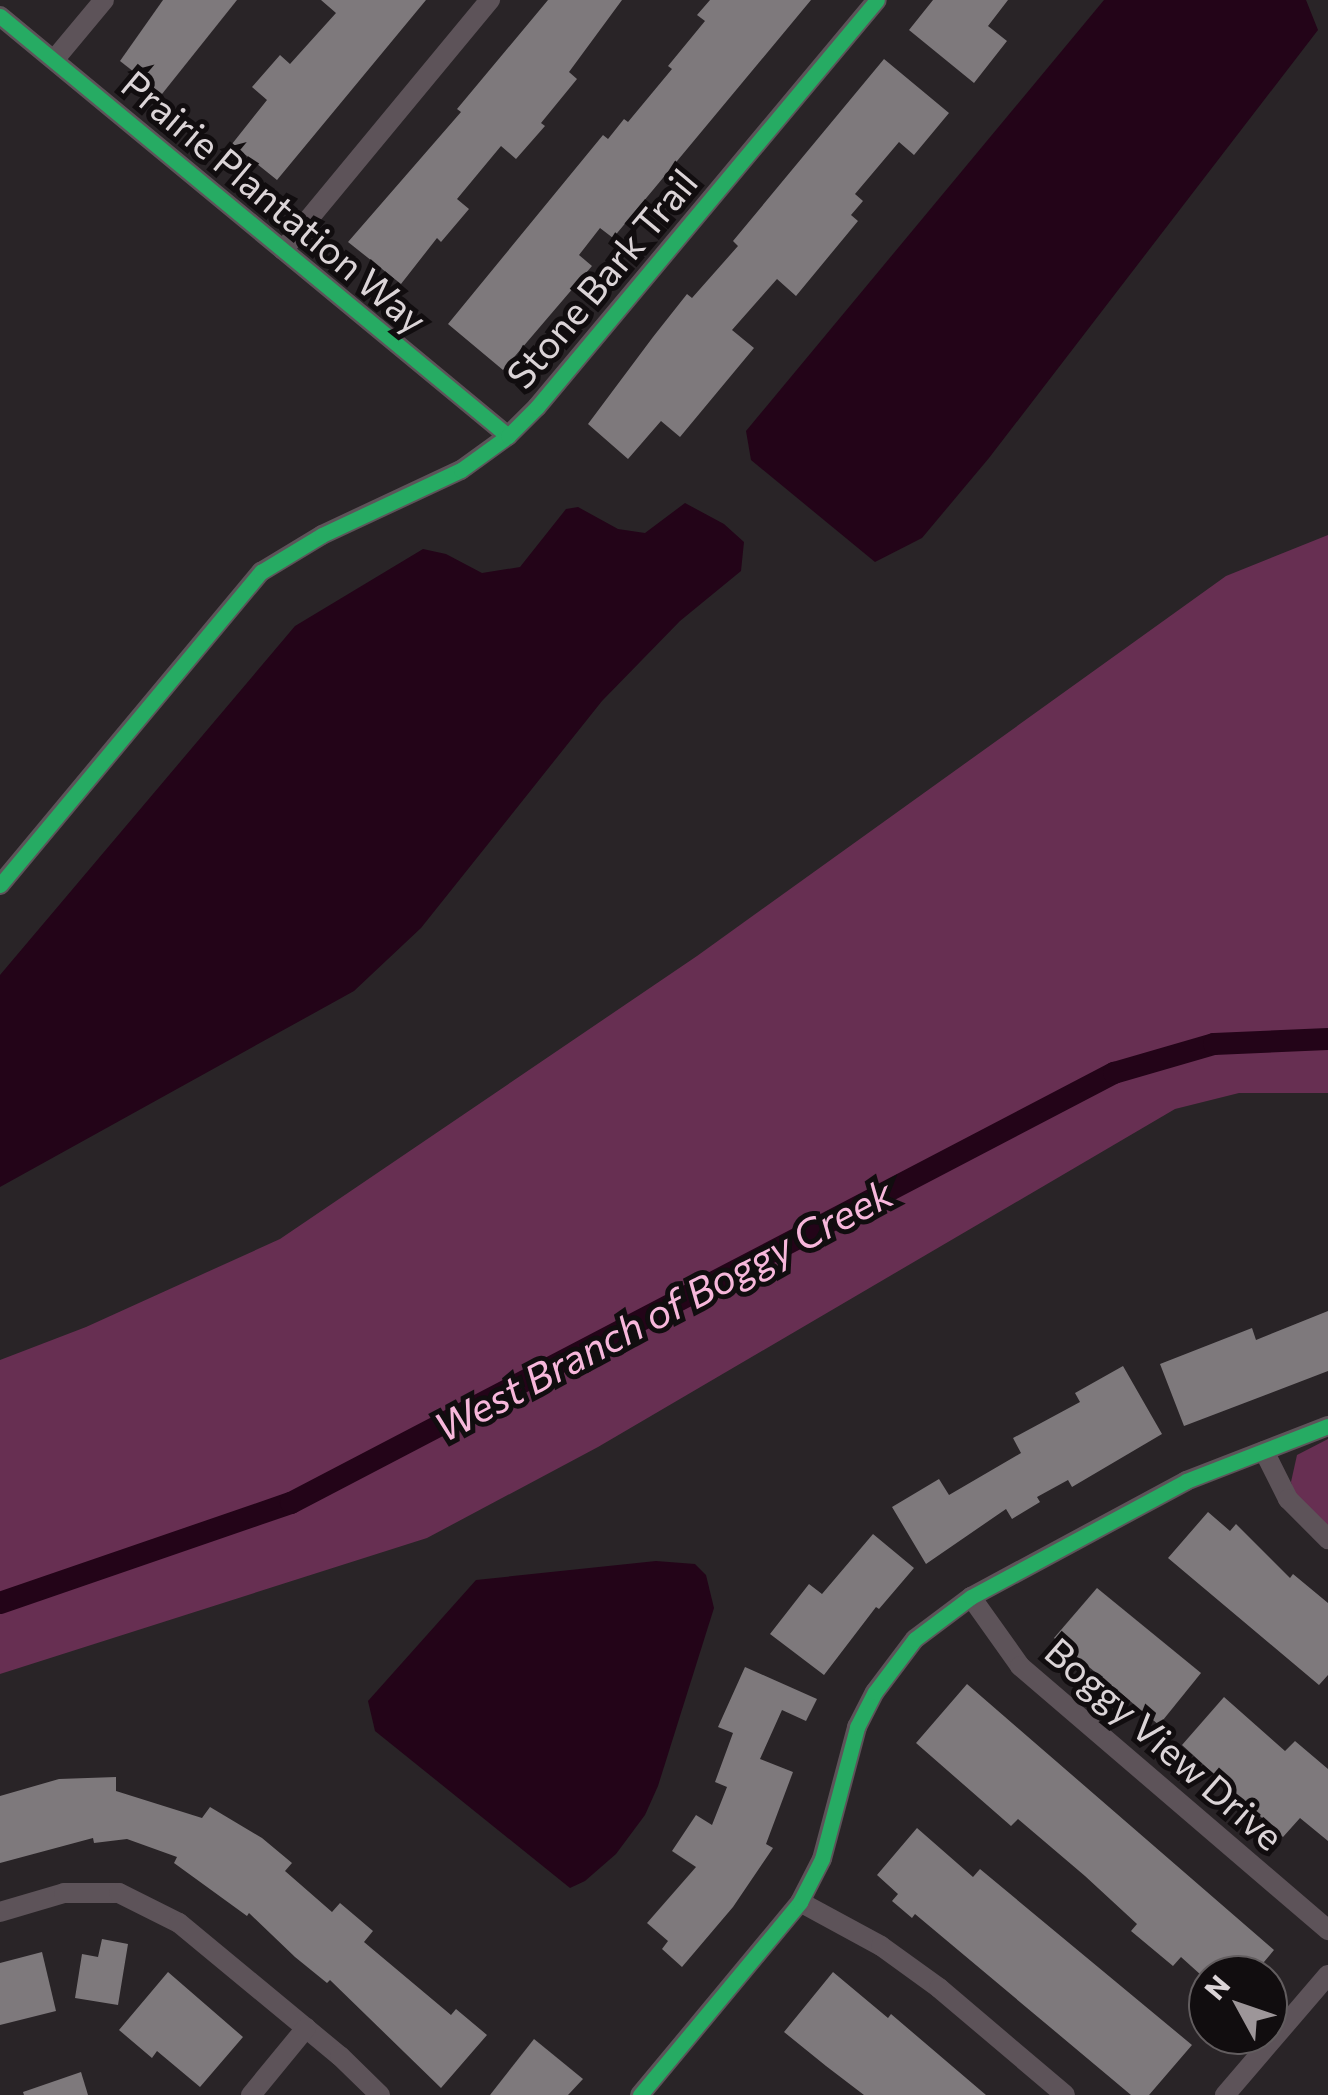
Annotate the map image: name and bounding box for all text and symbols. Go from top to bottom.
street label: Prairie Plantation Way [113,60,437,342]
street label: Stone Bark Trail [496,159,706,397]
water label: West Branch of Boggy Creek [426,1168,900,1450]
street label: Boggy View Drive [1037,1627,1293,1859]
north arrow [1188,1955,1288,2055]
text: N [1197,1968,1236,2006]

